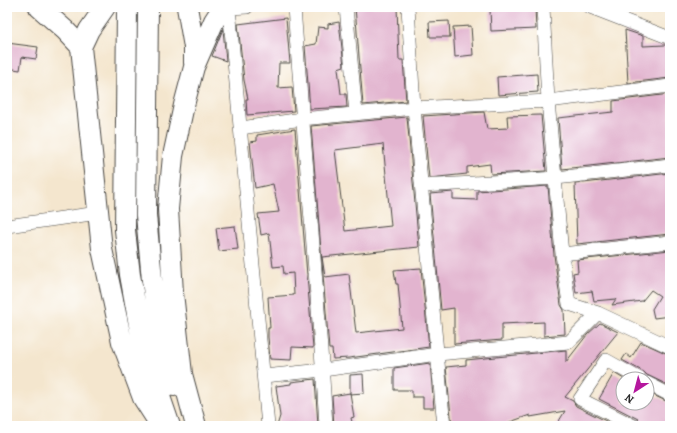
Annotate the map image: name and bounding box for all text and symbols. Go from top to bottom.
north arrow [615,371,655,411]
text: N [622,390,637,407]

